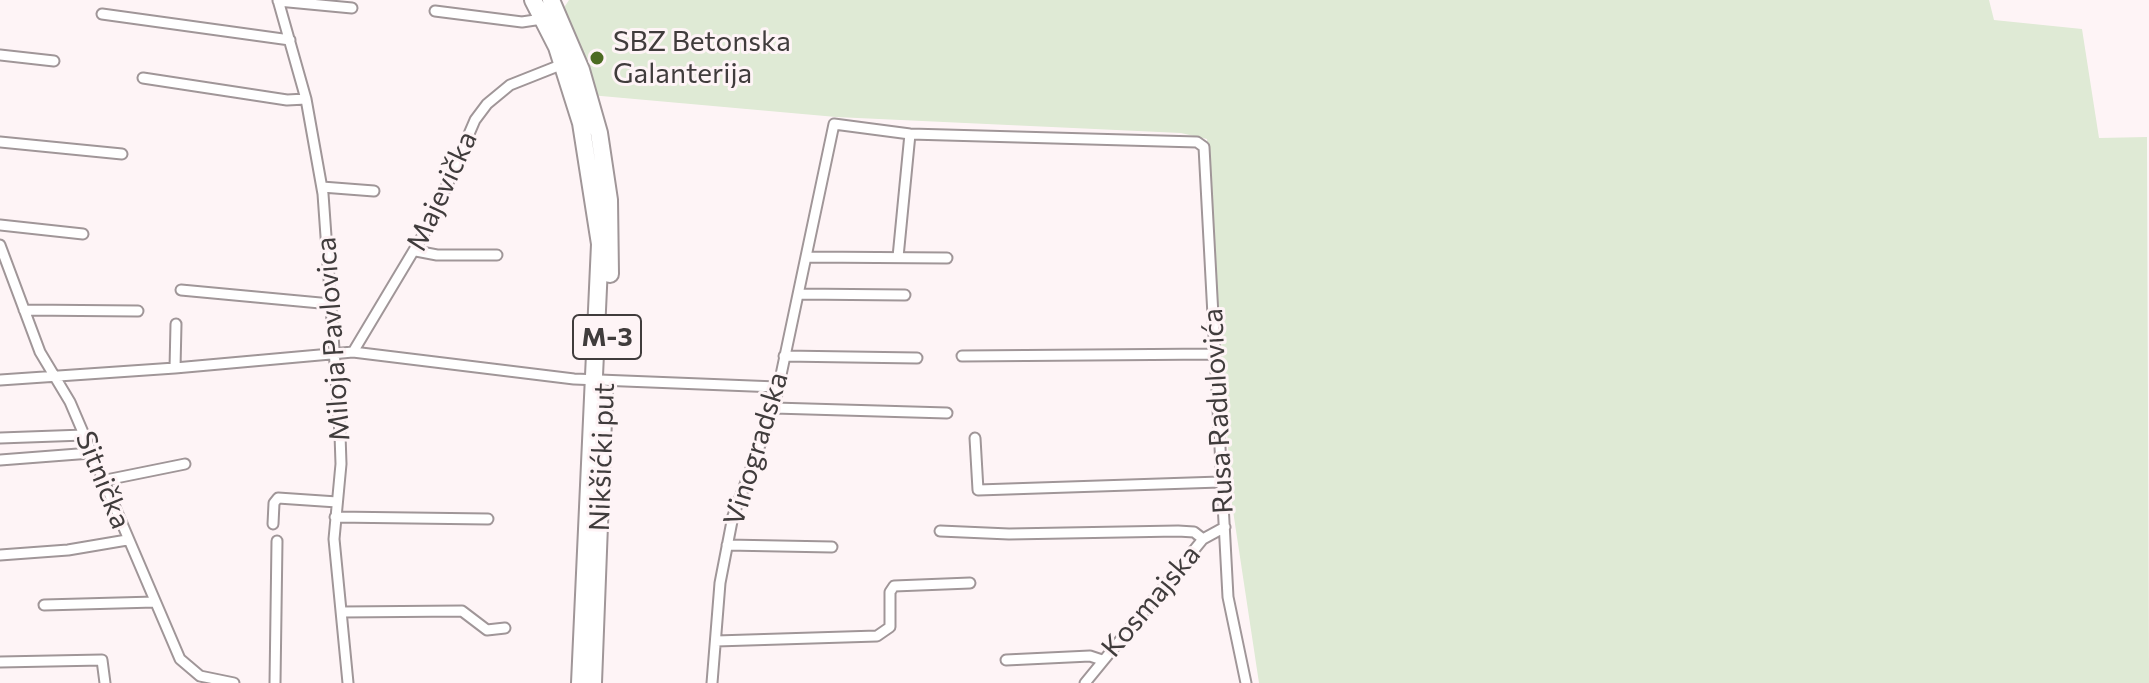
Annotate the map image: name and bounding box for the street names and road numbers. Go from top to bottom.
street label: Majevička [400,126,484,256]
street label: Miloja Pavlovica [309,236,357,442]
street label: Rusa Radulovića [1196,308,1240,514]
road number: M-3 [573,315,641,359]
street label: Vinogradska [717,368,795,530]
street label: Nikšićki put [583,382,621,532]
street label: Sitnička [68,426,138,534]
street label: Kosmajska [1094,538,1208,664]

